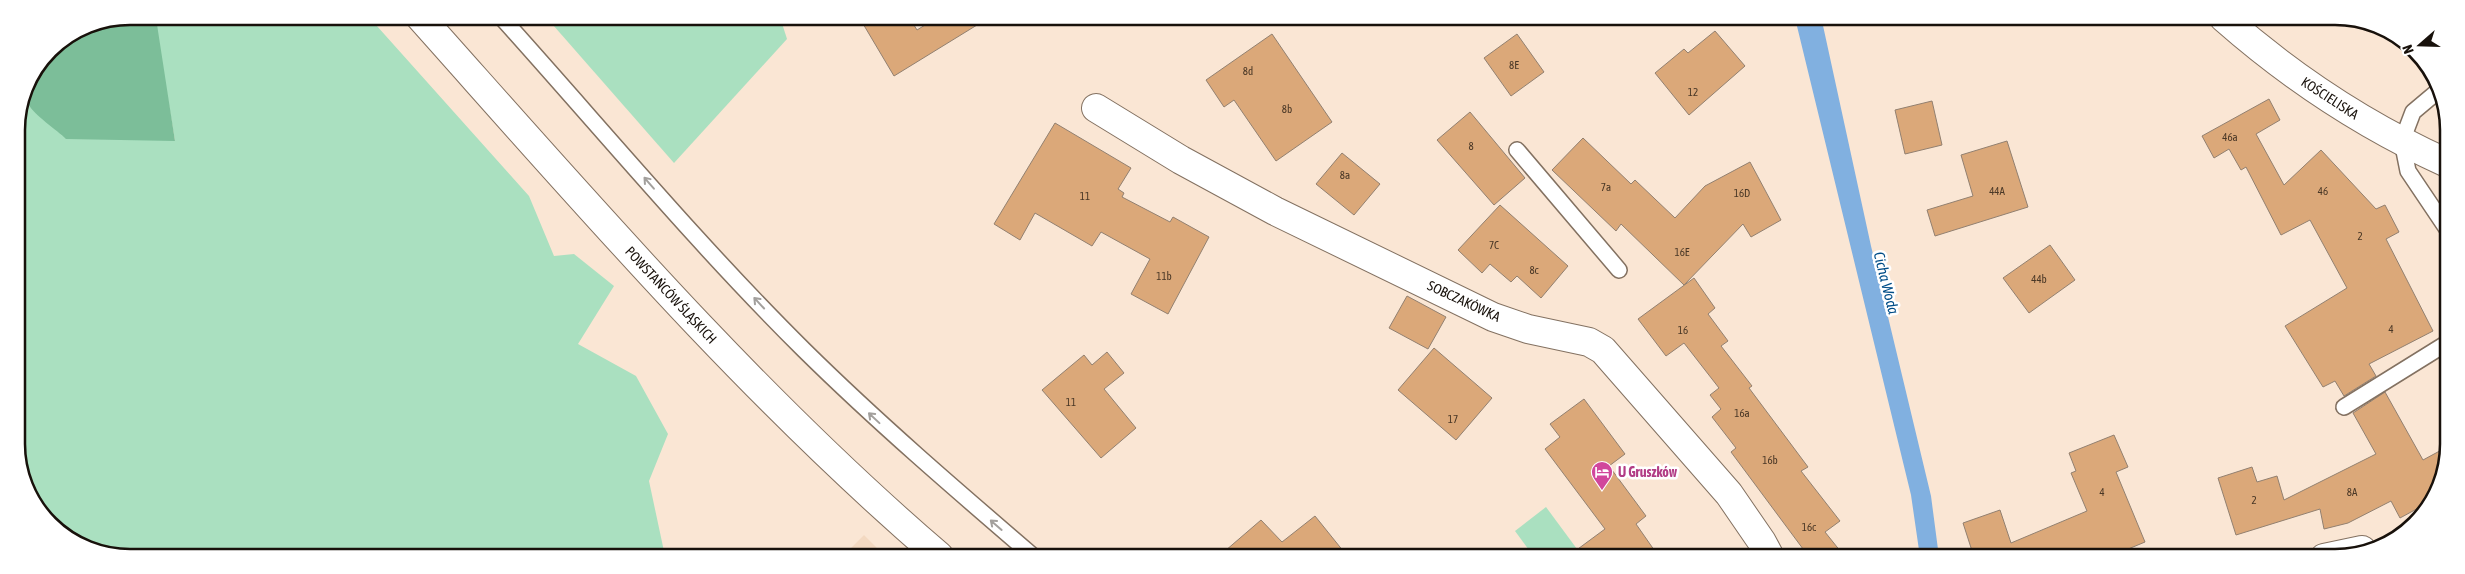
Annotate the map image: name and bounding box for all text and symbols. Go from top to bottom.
north arrow [2395,20,2445,70]
text: N [2399,43,2417,56]
house number: 8E [1509,59,1519,71]
house number: 8d [1243,65,1253,77]
street label: KOŚCIELISKA [2298,74,2362,122]
house number: 12 [1688,86,1698,98]
house number: 8b [1282,103,1292,115]
house number: 46a [2222,131,2238,143]
house number: 8 [1468,140,1474,152]
house number: 8a [1340,169,1350,181]
one-way arrow [643,177,655,190]
house number: 7a [1601,181,1611,193]
house number: 44A [1989,185,2005,197]
house number: 46 [2318,185,2328,197]
house number: 16D [1734,187,1750,199]
house number: 11 [1080,190,1090,202]
house number: 2 [2357,230,2363,242]
house number: 7C [1489,239,1499,251]
street label: POWSTAŃCÓW ŚLĄSKICH [622,243,720,347]
house number: 16E [1674,246,1690,258]
water label: Cicha Woda [1871,250,1902,316]
house number: 8c [1529,264,1540,276]
house number: 11b [1156,270,1172,282]
house number: 44b [2031,273,2047,285]
street label: SOBCZAKÓWKA [1425,277,1503,325]
one-way arrow [753,296,765,309]
house number: 4 [2388,323,2394,335]
house number: 16 [1678,324,1688,336]
house number: 11 [1066,396,1076,408]
house number: 16a [1734,407,1750,419]
one-way arrow [868,412,880,424]
house number: 17 [1448,413,1458,425]
house number: 16b [1762,454,1778,466]
hotel icon: U Gruszków [1590,460,1614,491]
place label: U Gruszków [1618,464,1678,480]
house number: 4 [2099,486,2105,498]
house number: 8A [2347,486,2358,498]
house number: 2 [2251,494,2257,506]
one-way arrow [990,519,1003,530]
house number: 16c [1802,521,1817,533]

